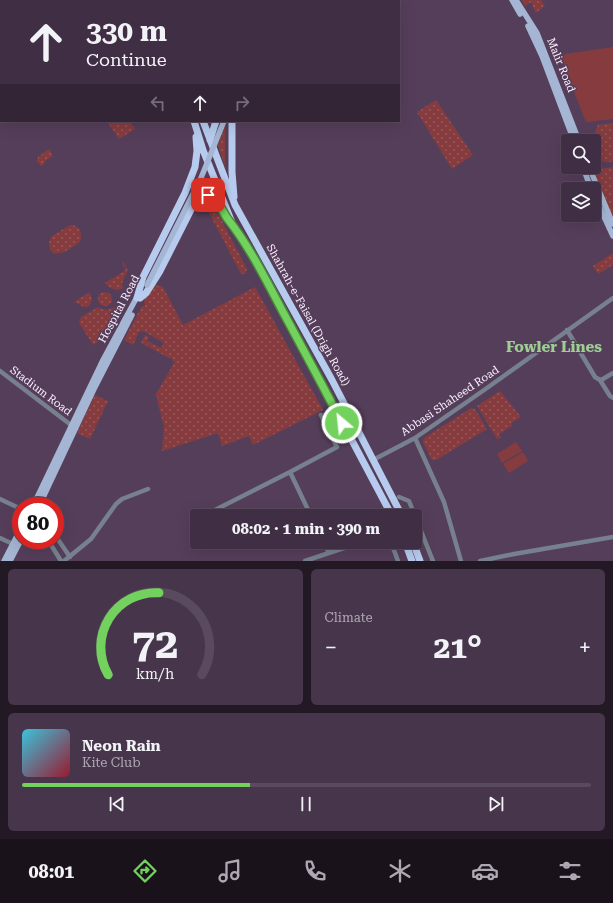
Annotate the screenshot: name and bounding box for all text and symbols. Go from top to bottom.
text: 330 m [86,15,167,48]
icon: ahead [20,16,72,68]
street label: Malir Road [544,36,578,94]
text: Continue [86,49,167,70]
icon: left [147,92,169,114]
icon: ahead [189,92,211,114]
icon: right [231,92,253,114]
map controls [561,134,601,222]
button: search [561,134,601,174]
pin [191,178,225,212]
button: layers [561,182,601,222]
icon: arrive [197,184,219,206]
street label: Shahrah-e-Faisal (Drigh Road) [264,242,353,388]
street label: Hospital Road [96,273,142,345]
district label: Fowler Lines [506,338,602,356]
street label: Abbasi Shaheed Road [398,363,502,439]
street label: Stadium Road [8,364,74,418]
position arrow [321,402,363,444]
speed limit sign: 80 [12,497,64,549]
text: 08:02 · 1 min · 390 m [232,520,380,538]
text: Climate [325,610,373,625]
text: 72 [132,619,179,668]
text: 21° [433,630,482,665]
text: − [325,635,337,660]
text: + [579,635,591,660]
text: km/h [136,666,174,682]
text: Neon Rain [82,737,161,755]
text: Kite Club [82,755,141,770]
icon: previous [106,793,128,815]
icon: pause [295,793,317,815]
icon: next [485,793,507,815]
icon: directions [131,857,159,885]
icon: music [216,857,244,885]
icon: phone [301,857,329,885]
icon: climate [386,857,414,885]
icon: car [471,857,499,885]
icon: filters [556,857,584,885]
text: 08:01 [29,861,74,882]

